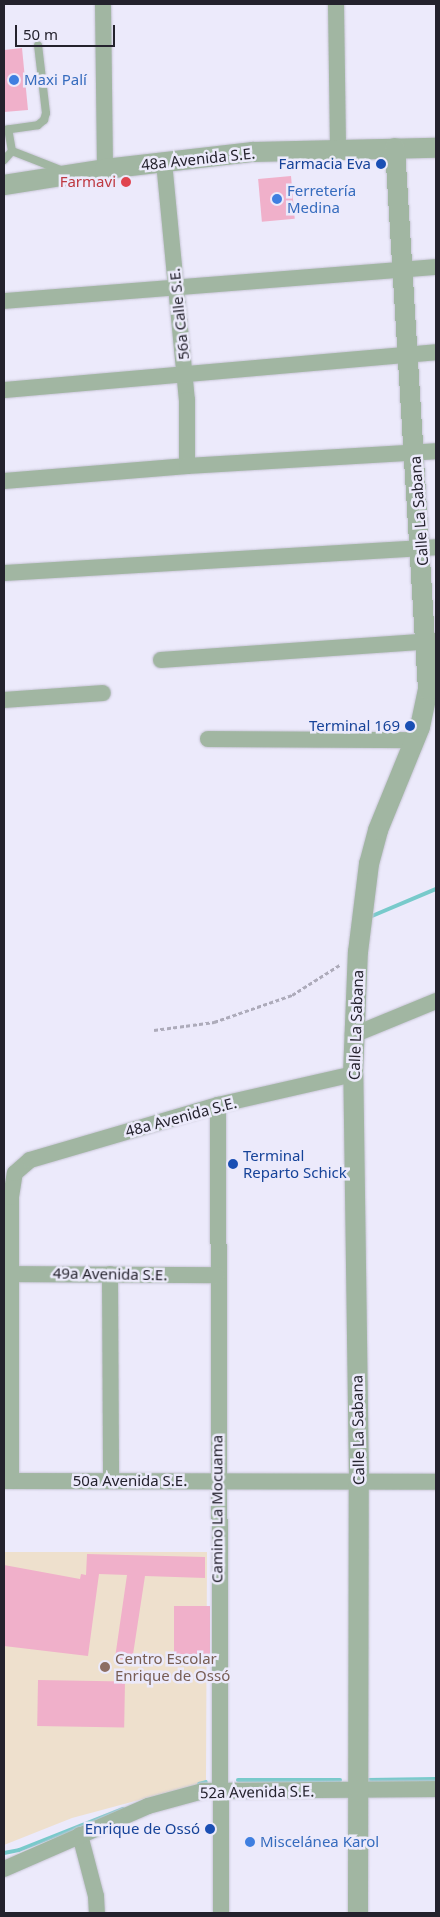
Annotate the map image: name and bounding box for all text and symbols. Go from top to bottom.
scale bar [18,15,118,47]
text: 50 m [23,24,58,44]
place label: Maxi Palí [24,71,87,89]
marker: Maxi Palí [8,74,20,86]
street label: 48a Avenida S.E. [140,144,256,174]
place label: Farmacia Eva [278,155,371,173]
marker: Farmacia Eva [375,158,387,170]
place label: Farmavi [60,173,116,191]
marker: Farmavi [120,176,132,188]
place label: Ferretería Medina [287,181,356,216]
marker: Ferretería Medina [271,193,283,205]
street label: 56a Calle S.E. [165,267,193,361]
street label: Calle La Sabana [406,455,432,567]
place label: Terminal 169 [309,717,400,735]
marker: Terminal 169 [404,720,416,732]
street label: Calle La Sabana [345,970,367,1080]
street label: 48a Avenida S.E. [123,1093,239,1141]
place label: Terminal Reparto Schick [243,1146,347,1181]
marker: Terminal Reparto Schick [227,1158,239,1170]
street label: 49a Avenida S.E. [53,1264,167,1284]
street label: Calle La Sabana [348,1375,368,1485]
street label: Camino La Mocuama [208,1435,226,1583]
street label: 50a Avenida S.E. [73,1472,187,1490]
place label: Centro Escolar Enrique de Ossó [115,1649,230,1684]
marker: Centro Escolar Enrique de Ossó [99,1661,111,1673]
street label: 52a Avenida S.E. [200,1782,314,1802]
place label: Enrique de Ossó [85,1820,200,1838]
marker: Enrique de Ossó [204,1823,216,1835]
place label: Miscelánea Karol [260,1833,379,1851]
marker: Miscelánea Karol [244,1836,256,1848]

